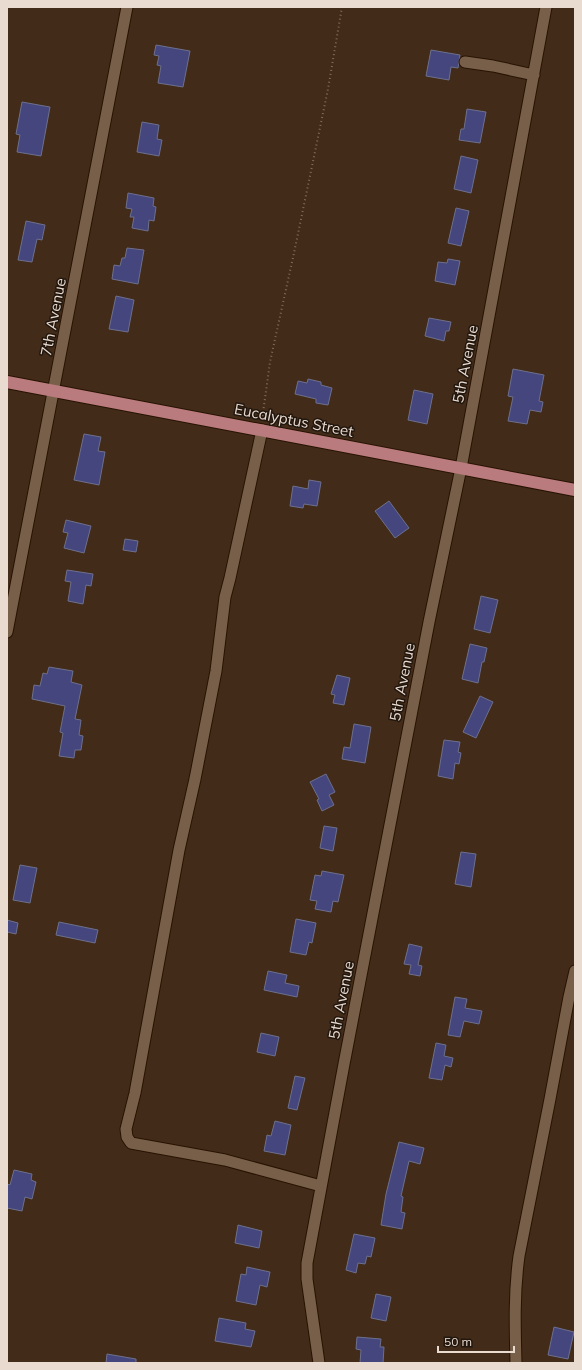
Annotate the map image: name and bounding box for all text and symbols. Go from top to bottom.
street label: 7th Avenue [36,276,70,358]
street label: 5th Avenue [448,323,482,405]
street label: Eucalyptus Street [233,399,355,441]
street label: 5th Avenue [385,641,419,723]
street label: 5th Avenue [324,959,358,1041]
scale bar [438,1328,514,1354]
text: 50 m [444,1334,472,1349]

